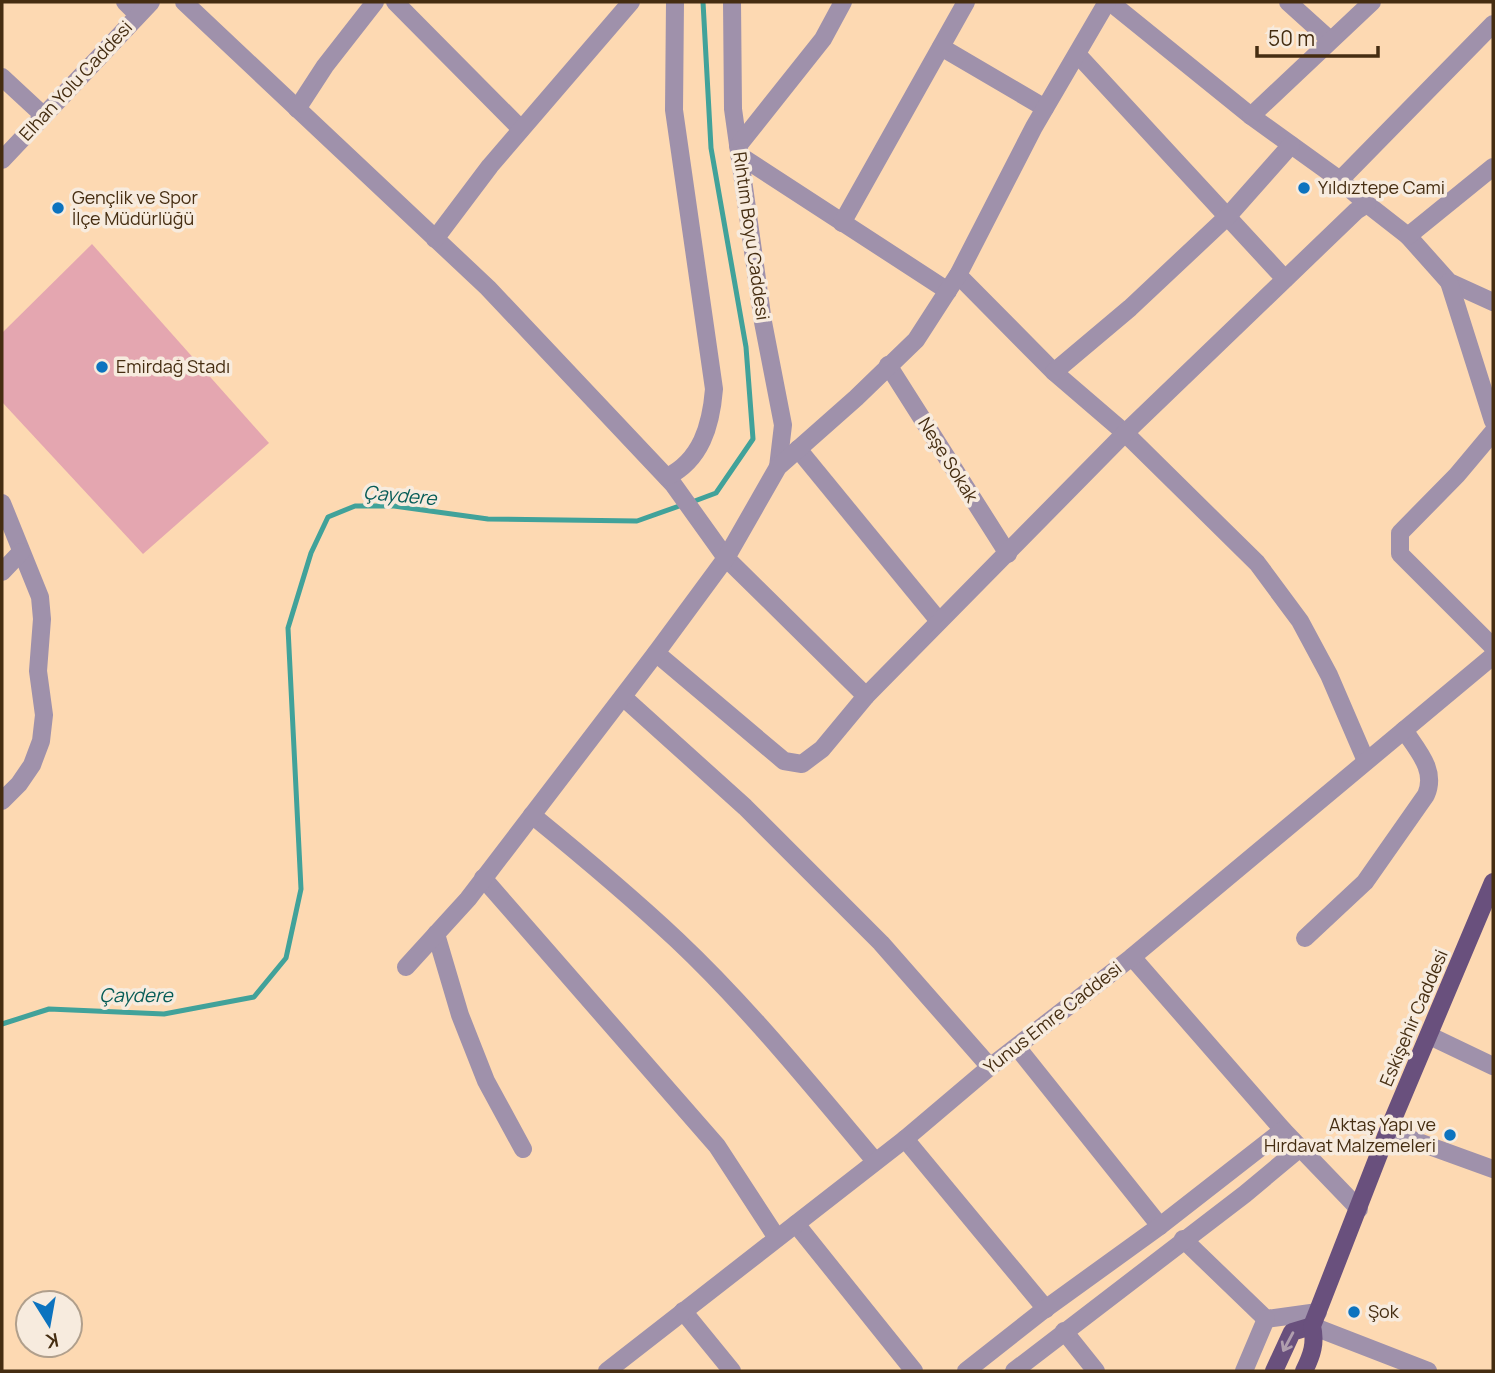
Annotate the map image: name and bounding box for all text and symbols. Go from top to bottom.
scale bar [1257,14,1378,58]
street label: Elhan Yolu Caddesi [13,15,137,145]
text: 50 m [1268,24,1315,52]
street label: Rıhtım Boyu Caddesi [728,150,776,322]
place label: Yıldıztepe Cami [1318,175,1445,199]
marker: Yıldıztepe Cami [1296,180,1312,196]
place label: Gençlik ve Spor İlçe Müdürlüğü [72,185,199,230]
marker: Gençlik ve Spor İlçe Müdürlüğü [50,200,66,216]
place label: Emirdağ Stadı [116,354,230,378]
marker: Emirdağ Stadı [94,359,110,375]
street label: Neşe Sokak [913,412,985,507]
water label: Çaydere [362,479,440,511]
street label: Eskişehir Caddesi [1373,946,1453,1090]
street label: Yunus Emre Caddesi [979,956,1126,1079]
water label: Çaydere [99,982,175,1008]
place label: Aktaş Yapı ve Hırdavat Malzemeleri [1264,1112,1436,1157]
marker: Aktaş Yapı ve Hırdavat Malzemeleri [1442,1127,1458,1143]
north arrow [14,1289,84,1359]
place label: Şok [1368,1299,1400,1323]
marker: Şok [1346,1304,1362,1320]
text: K [43,1327,61,1355]
one-way arrow [1280,1332,1294,1352]

